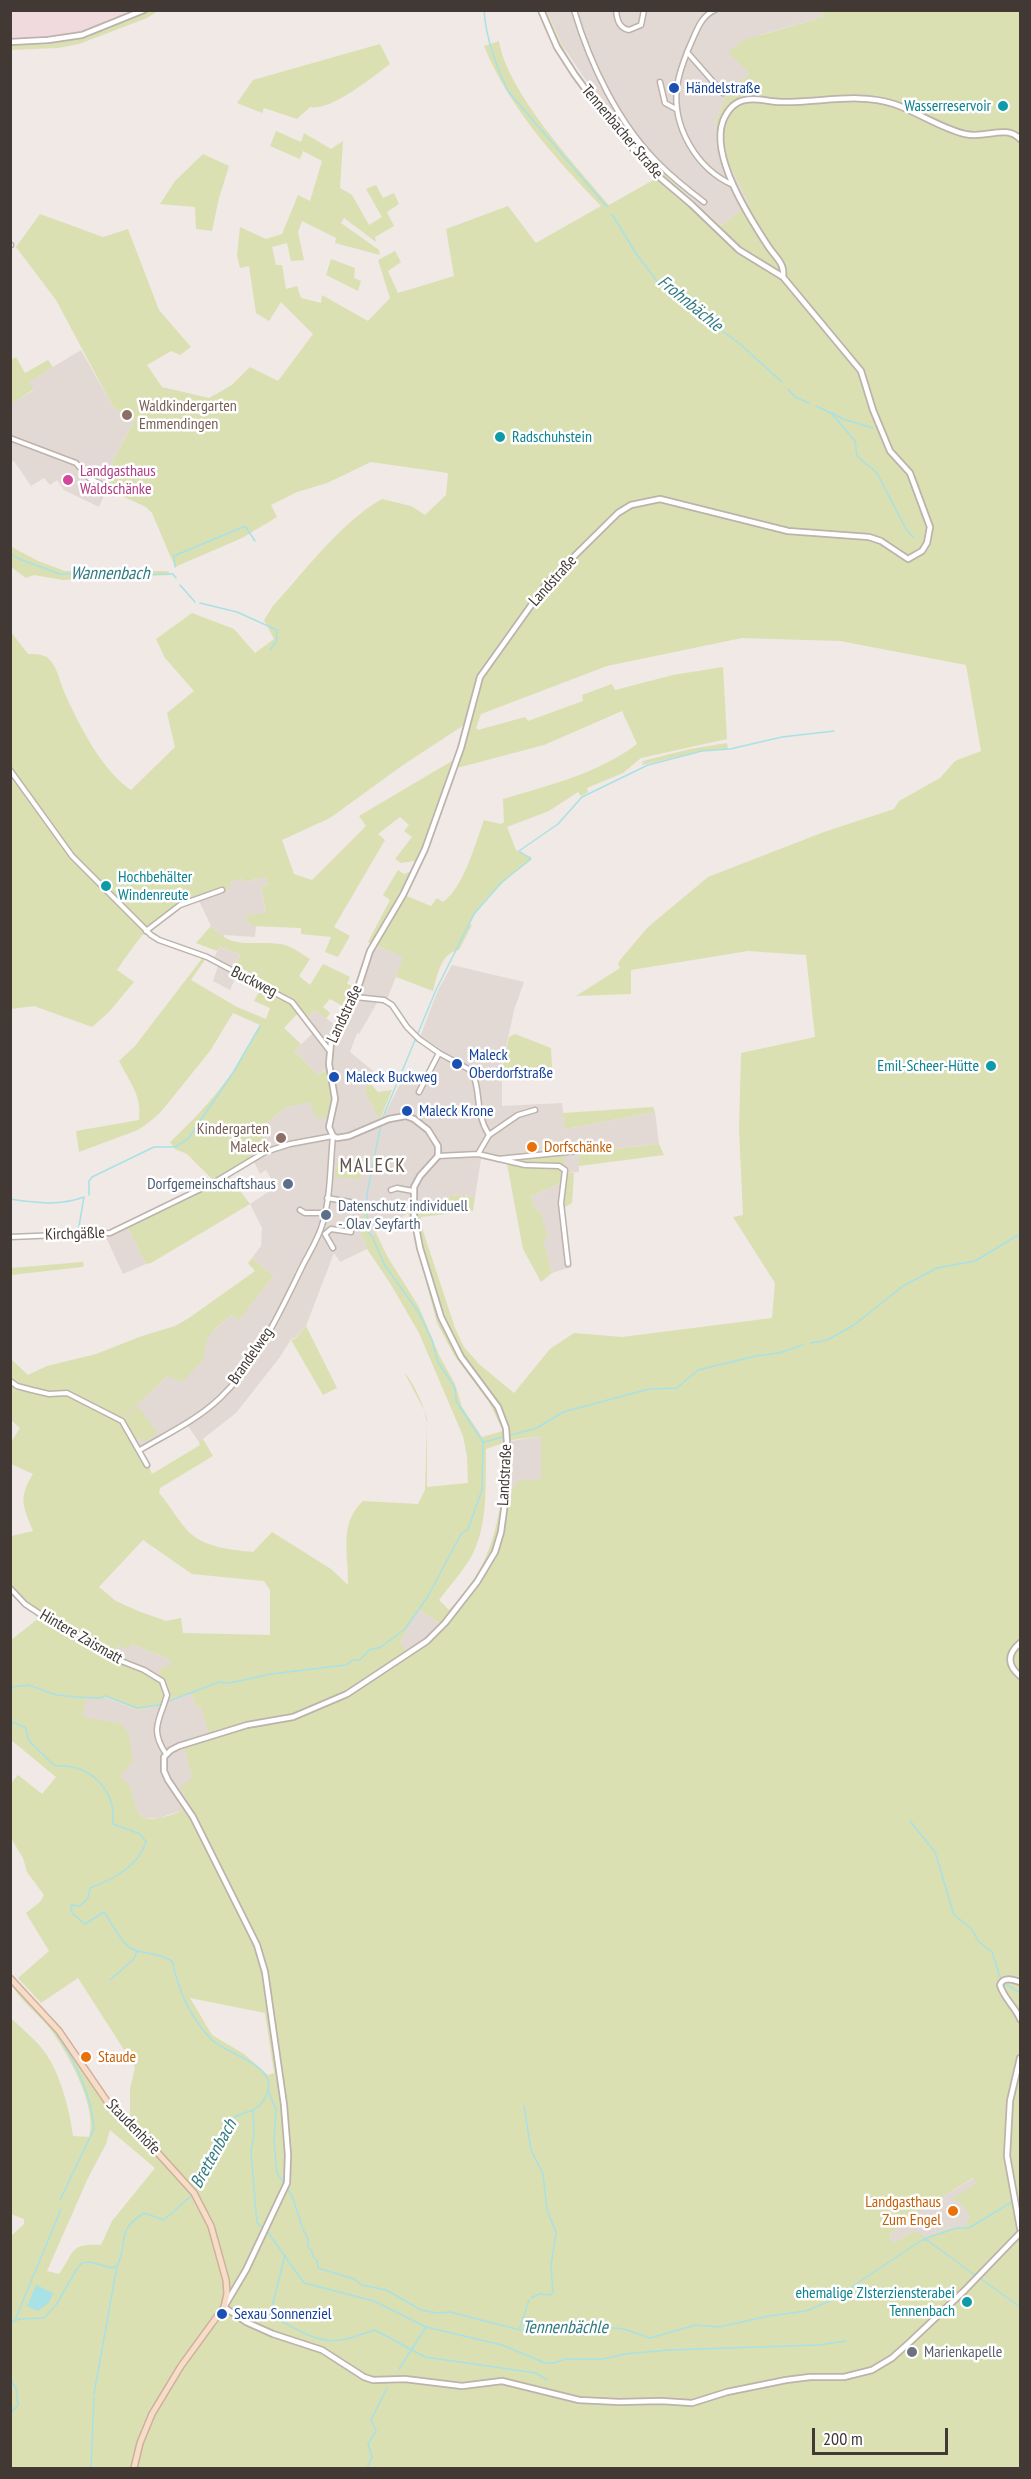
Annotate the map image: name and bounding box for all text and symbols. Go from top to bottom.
place label: Händelstraße [686,78,760,98]
street label: Tennenbacher Straße [577,81,667,183]
marker: Händelstraße [667,81,681,95]
place label: Wasserreservoir [904,96,991,116]
marker: Wasserreservoir [996,99,1010,113]
water label: Frohnbächle [653,271,727,337]
place label: Waldkindergarten Emmendingen [139,396,237,434]
marker: Waldkindergarten Emmendingen [120,408,134,422]
place label: Radschuhstein [512,427,592,447]
marker: Radschuhstein [493,430,507,444]
place label: Landgasthaus Waldschänke [80,461,156,499]
marker: Landgasthaus Waldschänke [61,473,75,487]
street label: Landstraße [525,552,581,610]
water label: Wannenbach [70,563,150,585]
place label: Hochbehälter Windenreute [118,867,192,905]
marker: Hochbehälter Windenreute [99,879,113,893]
street label: Buckweg [228,962,280,1002]
street label: Landstraße [323,982,367,1046]
place label: Maleck Oberdorfstraße [469,1045,553,1083]
place label: Emil-Scheer-Hütte [877,1056,979,1076]
marker: Maleck Oberdorfstraße [450,1057,464,1071]
marker: Emil-Scheer-Hütte [984,1059,998,1073]
place label: Maleck Buckweg [346,1067,437,1087]
marker: Maleck Buckweg [327,1070,341,1084]
place label: Maleck Krone [419,1101,494,1121]
marker: Maleck Krone [400,1104,414,1118]
place label: Kindergarten Maleck [197,1119,269,1157]
marker: Kindergarten Maleck [274,1131,288,1145]
place label: Dorfschänke [544,1137,612,1157]
marker: Dorfschänke [525,1140,539,1154]
district label: MALECK [339,1154,407,1178]
place label: Dorfgemeinschaftshaus [147,1174,276,1194]
marker: Dorfgemeinschaftshaus [281,1177,295,1191]
place label: Datenschutz individuell - Olav Seyfarth [338,1196,468,1234]
marker: Datenschutz individuell - Olav Seyfarth [319,1208,333,1222]
street label: Kirchgäßle [45,1223,105,1245]
street label: Brandelweg [224,1324,278,1388]
street label: Landstraße [494,1444,516,1506]
street label: Hintere Zaismatt [36,1606,126,1668]
place label: Staude [98,2047,136,2067]
marker: Staude [79,2050,93,2064]
street label: Staudenhöfe [102,2095,164,2159]
water label: Brettenbach [186,2116,242,2192]
place label: Landgasthaus Zum Engel [865,2192,941,2230]
marker: Landgasthaus Zum Engel [946,2204,960,2218]
place label: ehemalige ZIsterziensterabei Tennenbach [795,2283,955,2321]
marker: ehemalige ZIsterziensterabei Tennenbach [960,2295,974,2309]
place label: Sexau Sonnenziel [234,2304,332,2324]
marker: Sexau Sonnenziel [215,2307,229,2321]
water label: Tennenbächle [522,2317,608,2339]
place label: Marienkapelle [924,2342,1002,2362]
marker: Marienkapelle [905,2345,919,2359]
scale bar [815,2416,952,2454]
text: 200 m [823,2427,863,2450]

